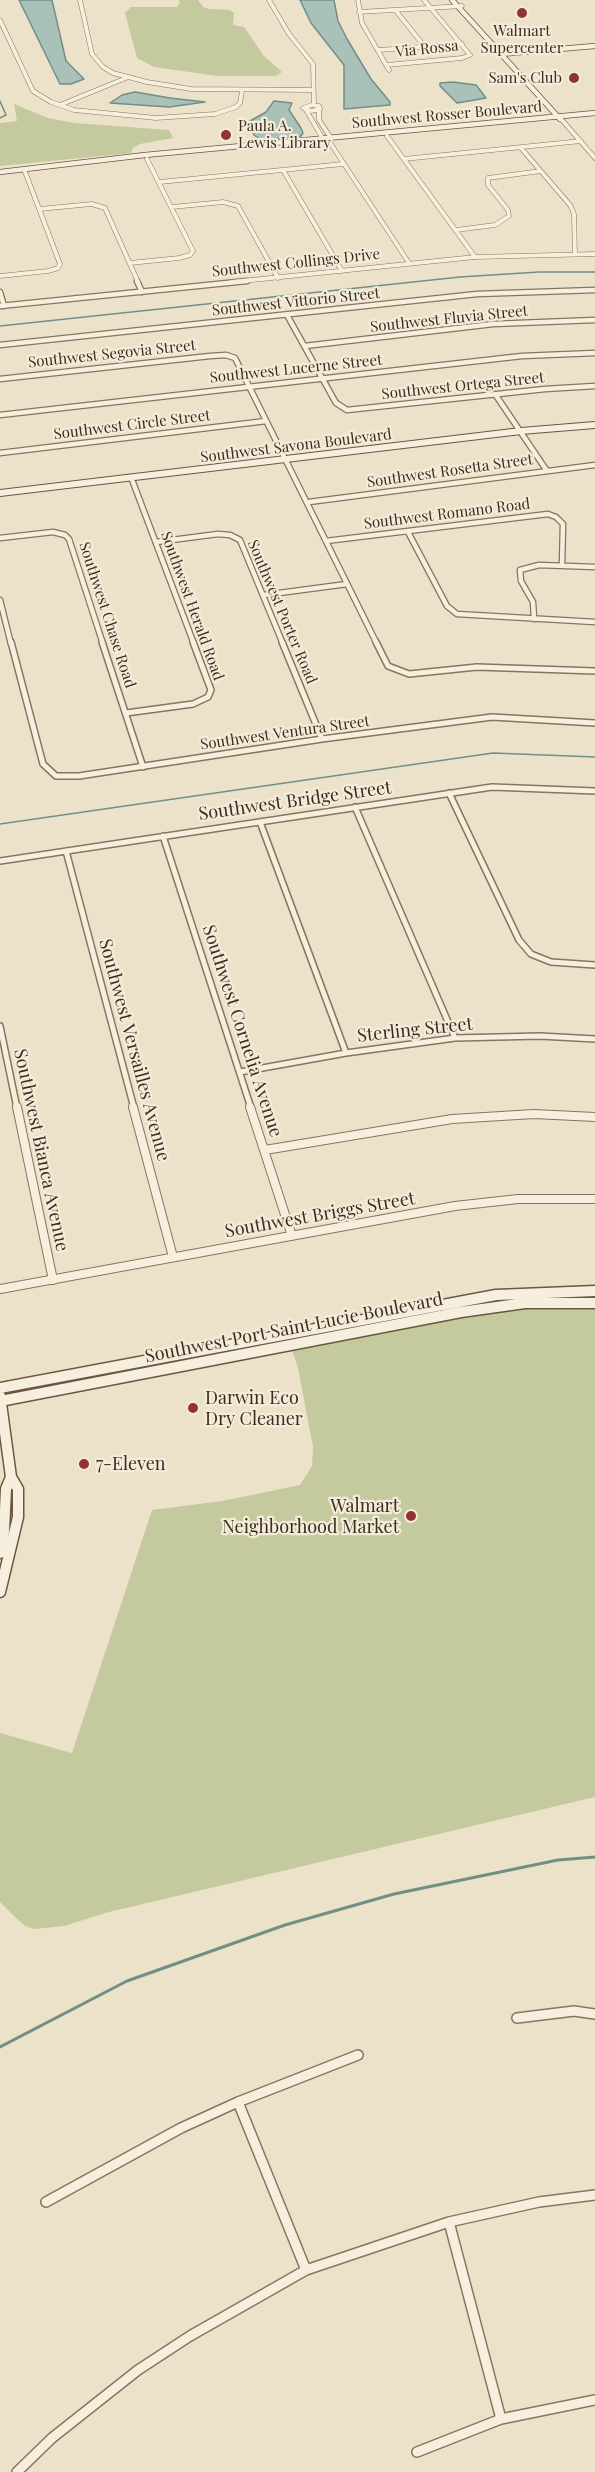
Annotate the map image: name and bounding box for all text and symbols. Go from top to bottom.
marker: Walmart Supercenter [515,6,529,20]
place label: Walmart Supercenter [481,22,563,57]
street label: Via Rossa [395,37,459,61]
place label: Sam's Club [488,69,562,87]
marker: Sam's Club [567,71,581,85]
street label: Southwest Rosser Boulevard [351,98,543,132]
place label: Paula A. Lewis Library [238,117,331,152]
marker: Paula A. Lewis Library [219,128,233,142]
street label: Southwest Collings Drive [211,245,381,281]
street label: Southwest Vittorio Street [211,284,381,320]
street label: Southwest Fluvia Street [369,302,529,336]
street label: Southwest Segovia Street [27,336,197,372]
street label: Southwest Lucerne Street [209,351,383,387]
street label: Southwest Ortega Street [381,368,545,404]
street label: Southwest Circle Street [53,406,211,444]
street label: Southwest Savona Boulevard [199,425,393,467]
street label: Southwest Rosetta Street [366,450,534,492]
street label: Southwest Romano Road [363,495,531,533]
street label: Southwest Herald Road [157,529,227,683]
street label: Southwest Porter Road [243,537,321,687]
street label: Southwest Chase Road [75,540,139,690]
street label: Southwest Ventura Street [199,712,371,754]
street label: Southwest Bridge Street [197,777,393,825]
street label: Southwest Cornelia Avenue [197,922,287,1140]
street label: Southwest Versailles Avenue [94,936,174,1164]
street label: Sterling Street [356,1013,474,1047]
street label: Southwest Bianca Avenue [9,1047,73,1253]
street label: Southwest Briggs Street [223,1188,417,1242]
street label: Southwest Port Saint Lucie Boulevard [143,1288,445,1368]
place label: Darwin Eco Dry Cleaner [205,1387,303,1430]
marker: Darwin Eco Dry Cleaner [186,1401,200,1415]
place label: 7-Eleven [96,1453,166,1475]
marker: 7-Eleven [77,1457,91,1471]
place label: Walmart Neighborhood Market [222,1495,399,1538]
marker: Walmart Neighborhood Market [404,1509,418,1523]

